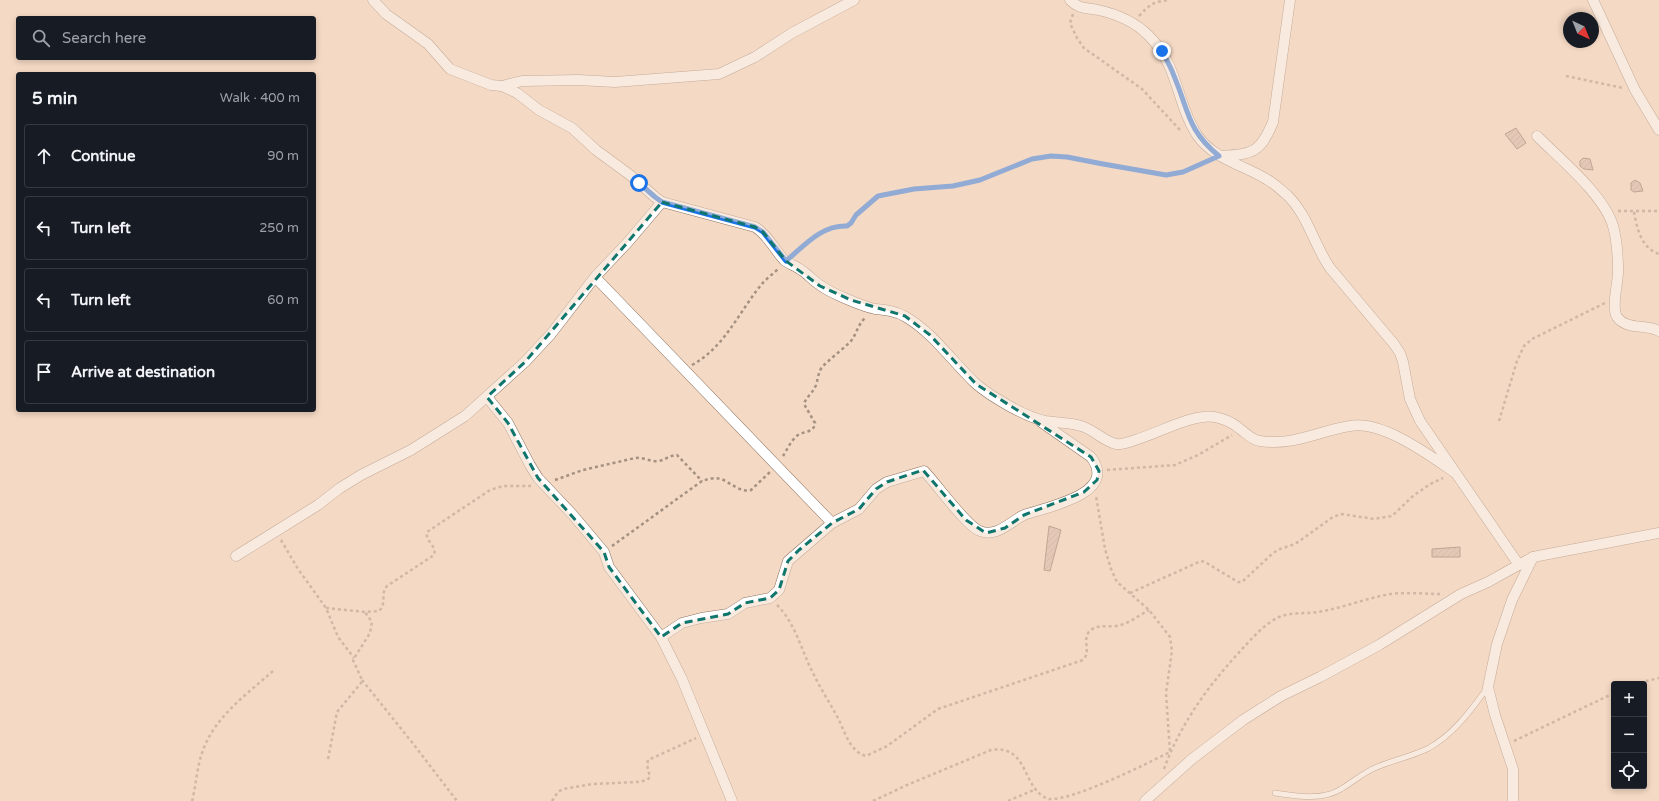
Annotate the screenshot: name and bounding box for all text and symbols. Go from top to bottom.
north arrow [1563,12,1599,48]
search box [16,16,316,60]
icon: search [30,27,52,49]
text: Search here [62,29,146,47]
route end [1153,42,1171,60]
text: 5 min [32,88,77,109]
text: Walk · 400 m [220,90,300,106]
icon: ahead [33,145,55,167]
text: Continue [71,147,135,165]
text: 90 m [267,148,299,164]
route start [630,174,648,192]
icon: left [33,217,55,239]
text: Turn left [71,219,131,237]
text: 250 m [259,220,299,236]
icon: left [33,289,55,311]
text: Turn left [71,291,131,309]
text: 60 m [267,292,299,308]
icon: arrive [33,361,55,383]
text: Arrive at destination [71,363,215,381]
map controls [1611,681,1647,789]
button: + [1611,681,1647,717]
button: − [1611,717,1647,753]
button: locate [1611,753,1647,789]

